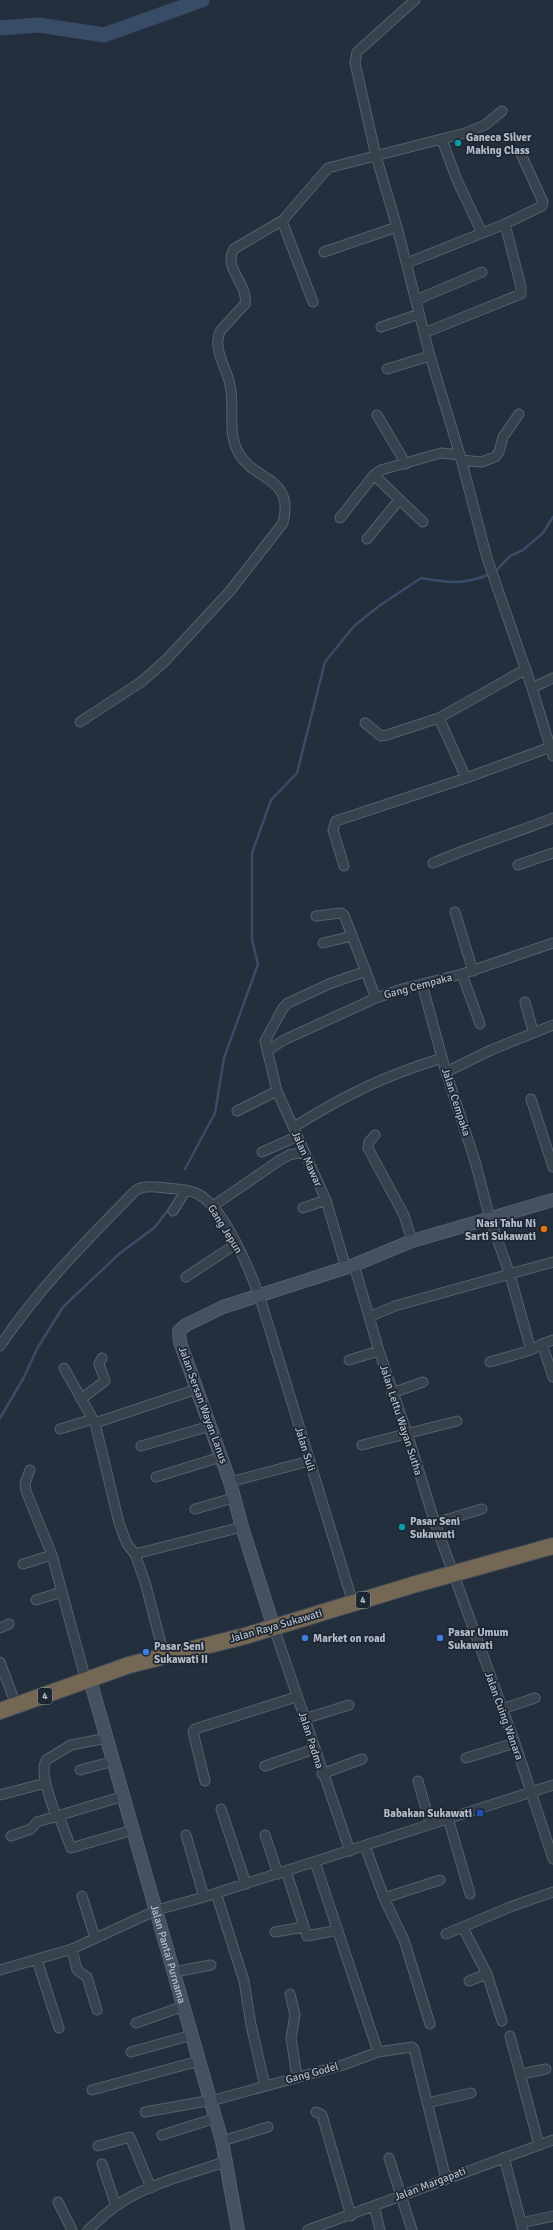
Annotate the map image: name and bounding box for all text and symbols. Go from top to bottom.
place label: Ganeca Silver Making Class [466,131,532,157]
marker: Ganeca Silver Making Class [453,138,463,148]
street label: Gang Cempaka [382,971,454,1001]
street label: Jalan Cempaka [439,1066,473,1138]
street label: Jalan Mawar [289,1129,325,1189]
street label: Gang Jepun [205,1202,245,1256]
place label: Nasi Tahu Ni Sarti Sukawati [465,1217,536,1243]
marker: Nasi Tahu Ni Sarti Sukawati [539,1224,549,1234]
street label: Jalan Sersan Wayan Lanus [176,1345,230,1465]
street label: Jalan Lettu Wayan Sutha [377,1363,425,1477]
street label: Jalan Suli [292,1425,318,1473]
place label: Pasar Seni Sukawati [410,1515,460,1541]
marker: Pasar Seni Sukawati [397,1522,407,1532]
road number: 4 [356,1592,370,1608]
street label: Jalan Raya Sukawati [228,1607,324,1645]
place label: Pasar Umum Sukawati [448,1626,509,1652]
place label: Market on road [313,1632,385,1645]
marker: Market on road [300,1633,310,1643]
marker: Pasar Umum Sukawati [435,1633,445,1643]
place label: Pasar Seni Sukawati II [154,1640,208,1666]
marker: Pasar Seni Sukawati II [141,1647,151,1657]
street label: Jalan Cuing Wanara [482,1670,526,1762]
road number: 4 [38,1688,52,1704]
street label: Jalan Padma [296,1710,326,1771]
place label: Babakan Sukawati [384,1807,472,1820]
marker: Babakan Sukawati [475,1808,485,1818]
street label: Jalan Pantai Purnama [148,1903,189,2005]
street label: Gang Godel [284,2060,340,2086]
street label: Jalan Margapati [392,2164,468,2204]

